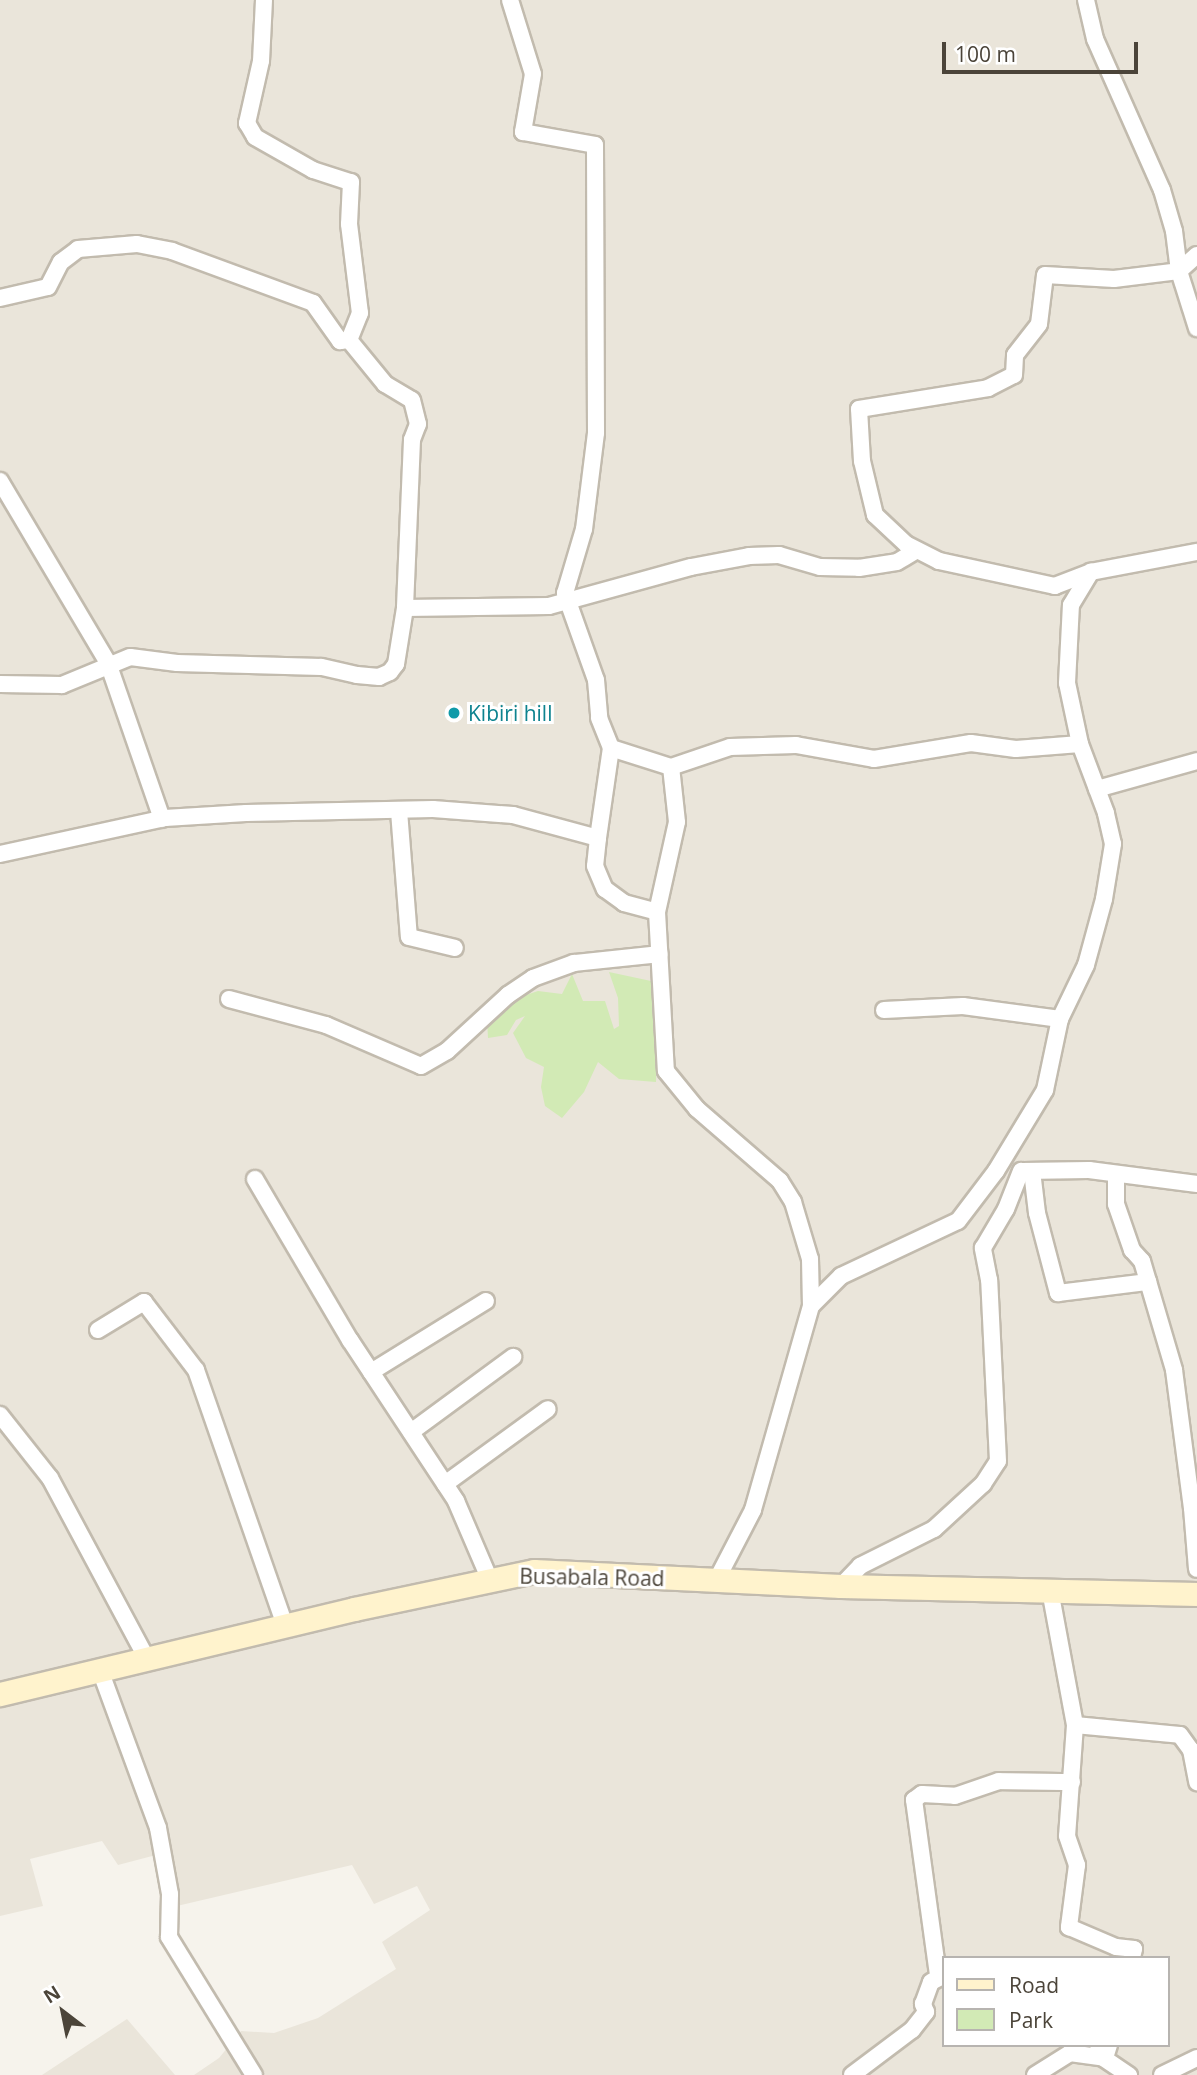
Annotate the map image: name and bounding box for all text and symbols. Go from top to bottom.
scale bar [945,28,1141,72]
text: 100 m [955,40,1016,68]
place label: Kibiri hill [468,700,552,726]
marker: Kibiri hill [446,705,462,721]
street label: Busabala Road [519,1563,665,1591]
legend [942,1956,1169,2047]
text: Road [1009,1971,1059,1999]
north arrow [28,1977,98,2047]
text: N [38,1979,65,2009]
text: Park [1009,2006,1053,2034]

